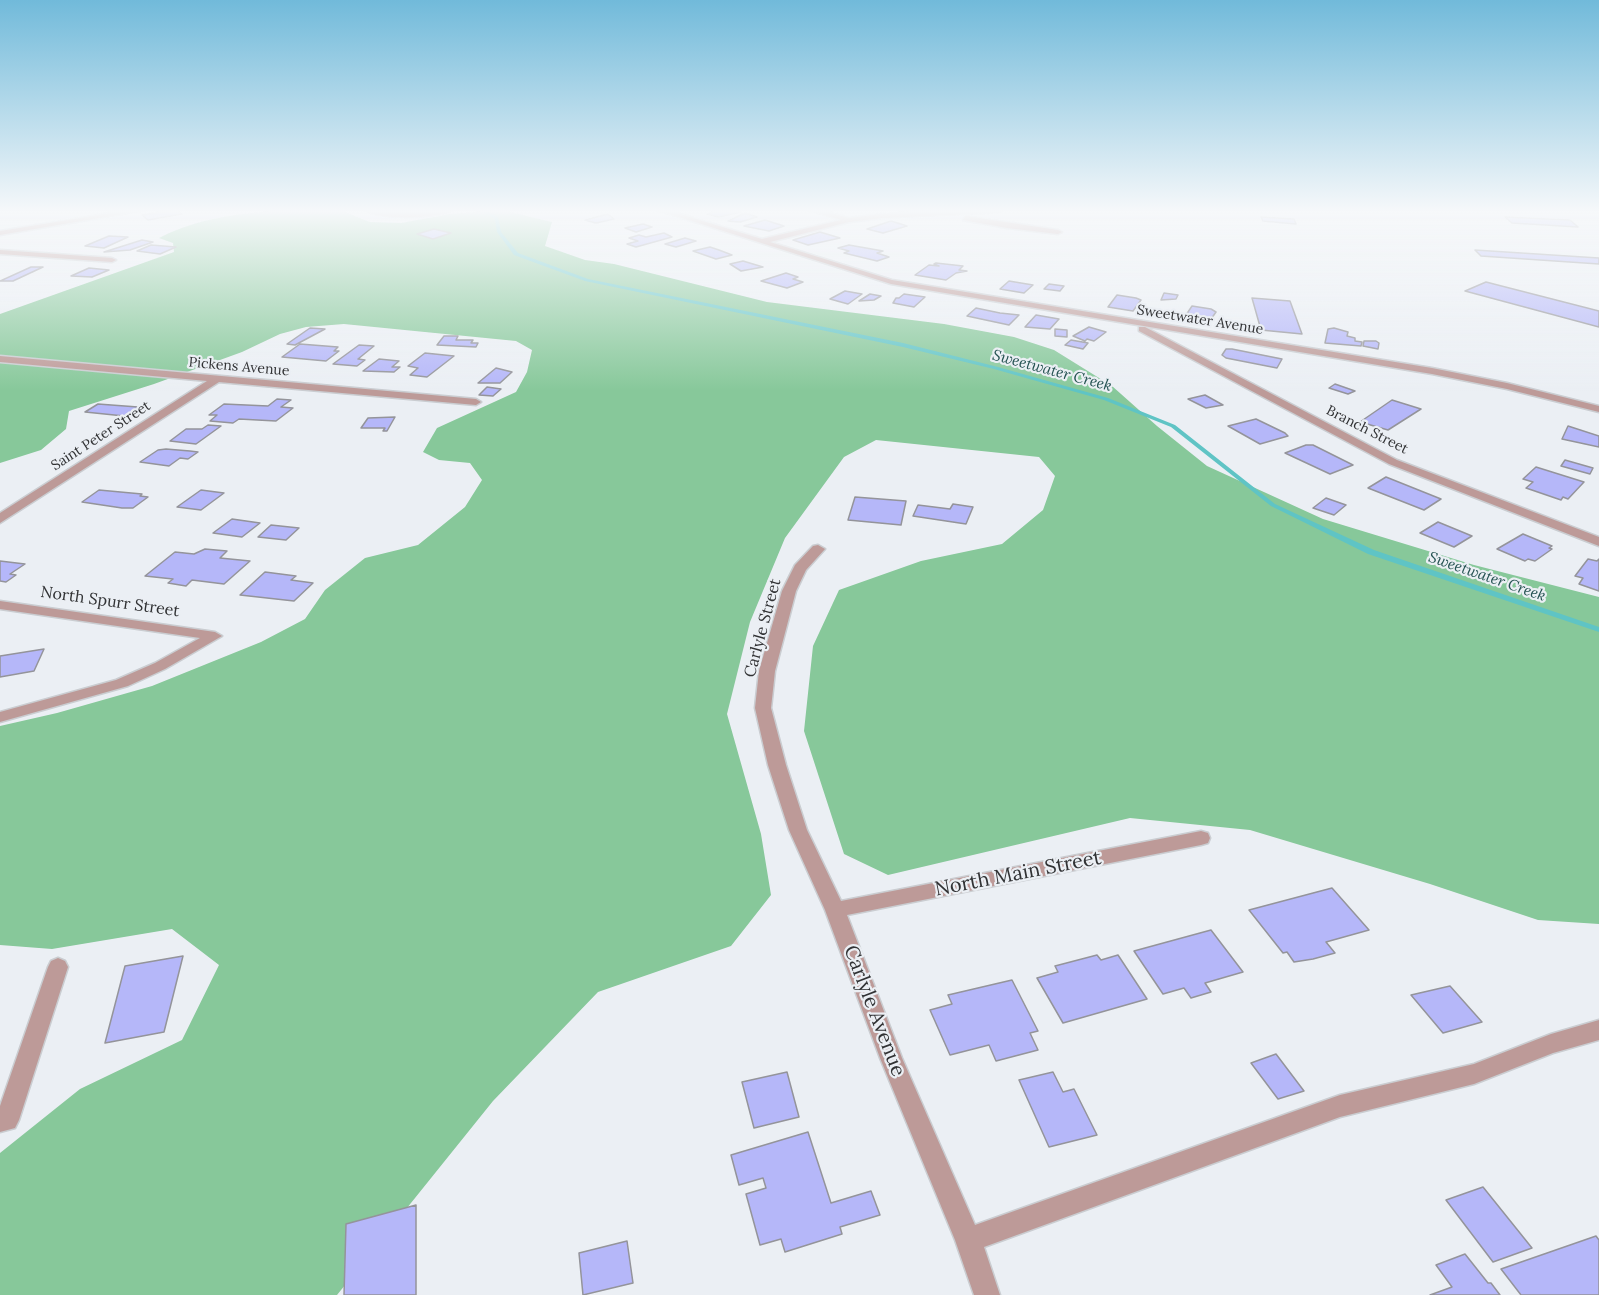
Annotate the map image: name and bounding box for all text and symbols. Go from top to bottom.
street label: Sweetwater Avenue [1135,302,1265,338]
water label: Sweetwater Creek [990,346,1114,396]
street label: Pickens Avenue [188,354,290,380]
street label: Saint Peter Street [48,398,154,474]
street label: Branch Street [1323,402,1411,458]
water label: Sweetwater Creek [1426,548,1548,606]
street label: Carlyle Street [741,576,785,680]
street label: North Spurr Street [39,583,181,621]
street label: North Main Street [933,846,1103,902]
street label: Carlyle Avenue [838,942,910,1080]

